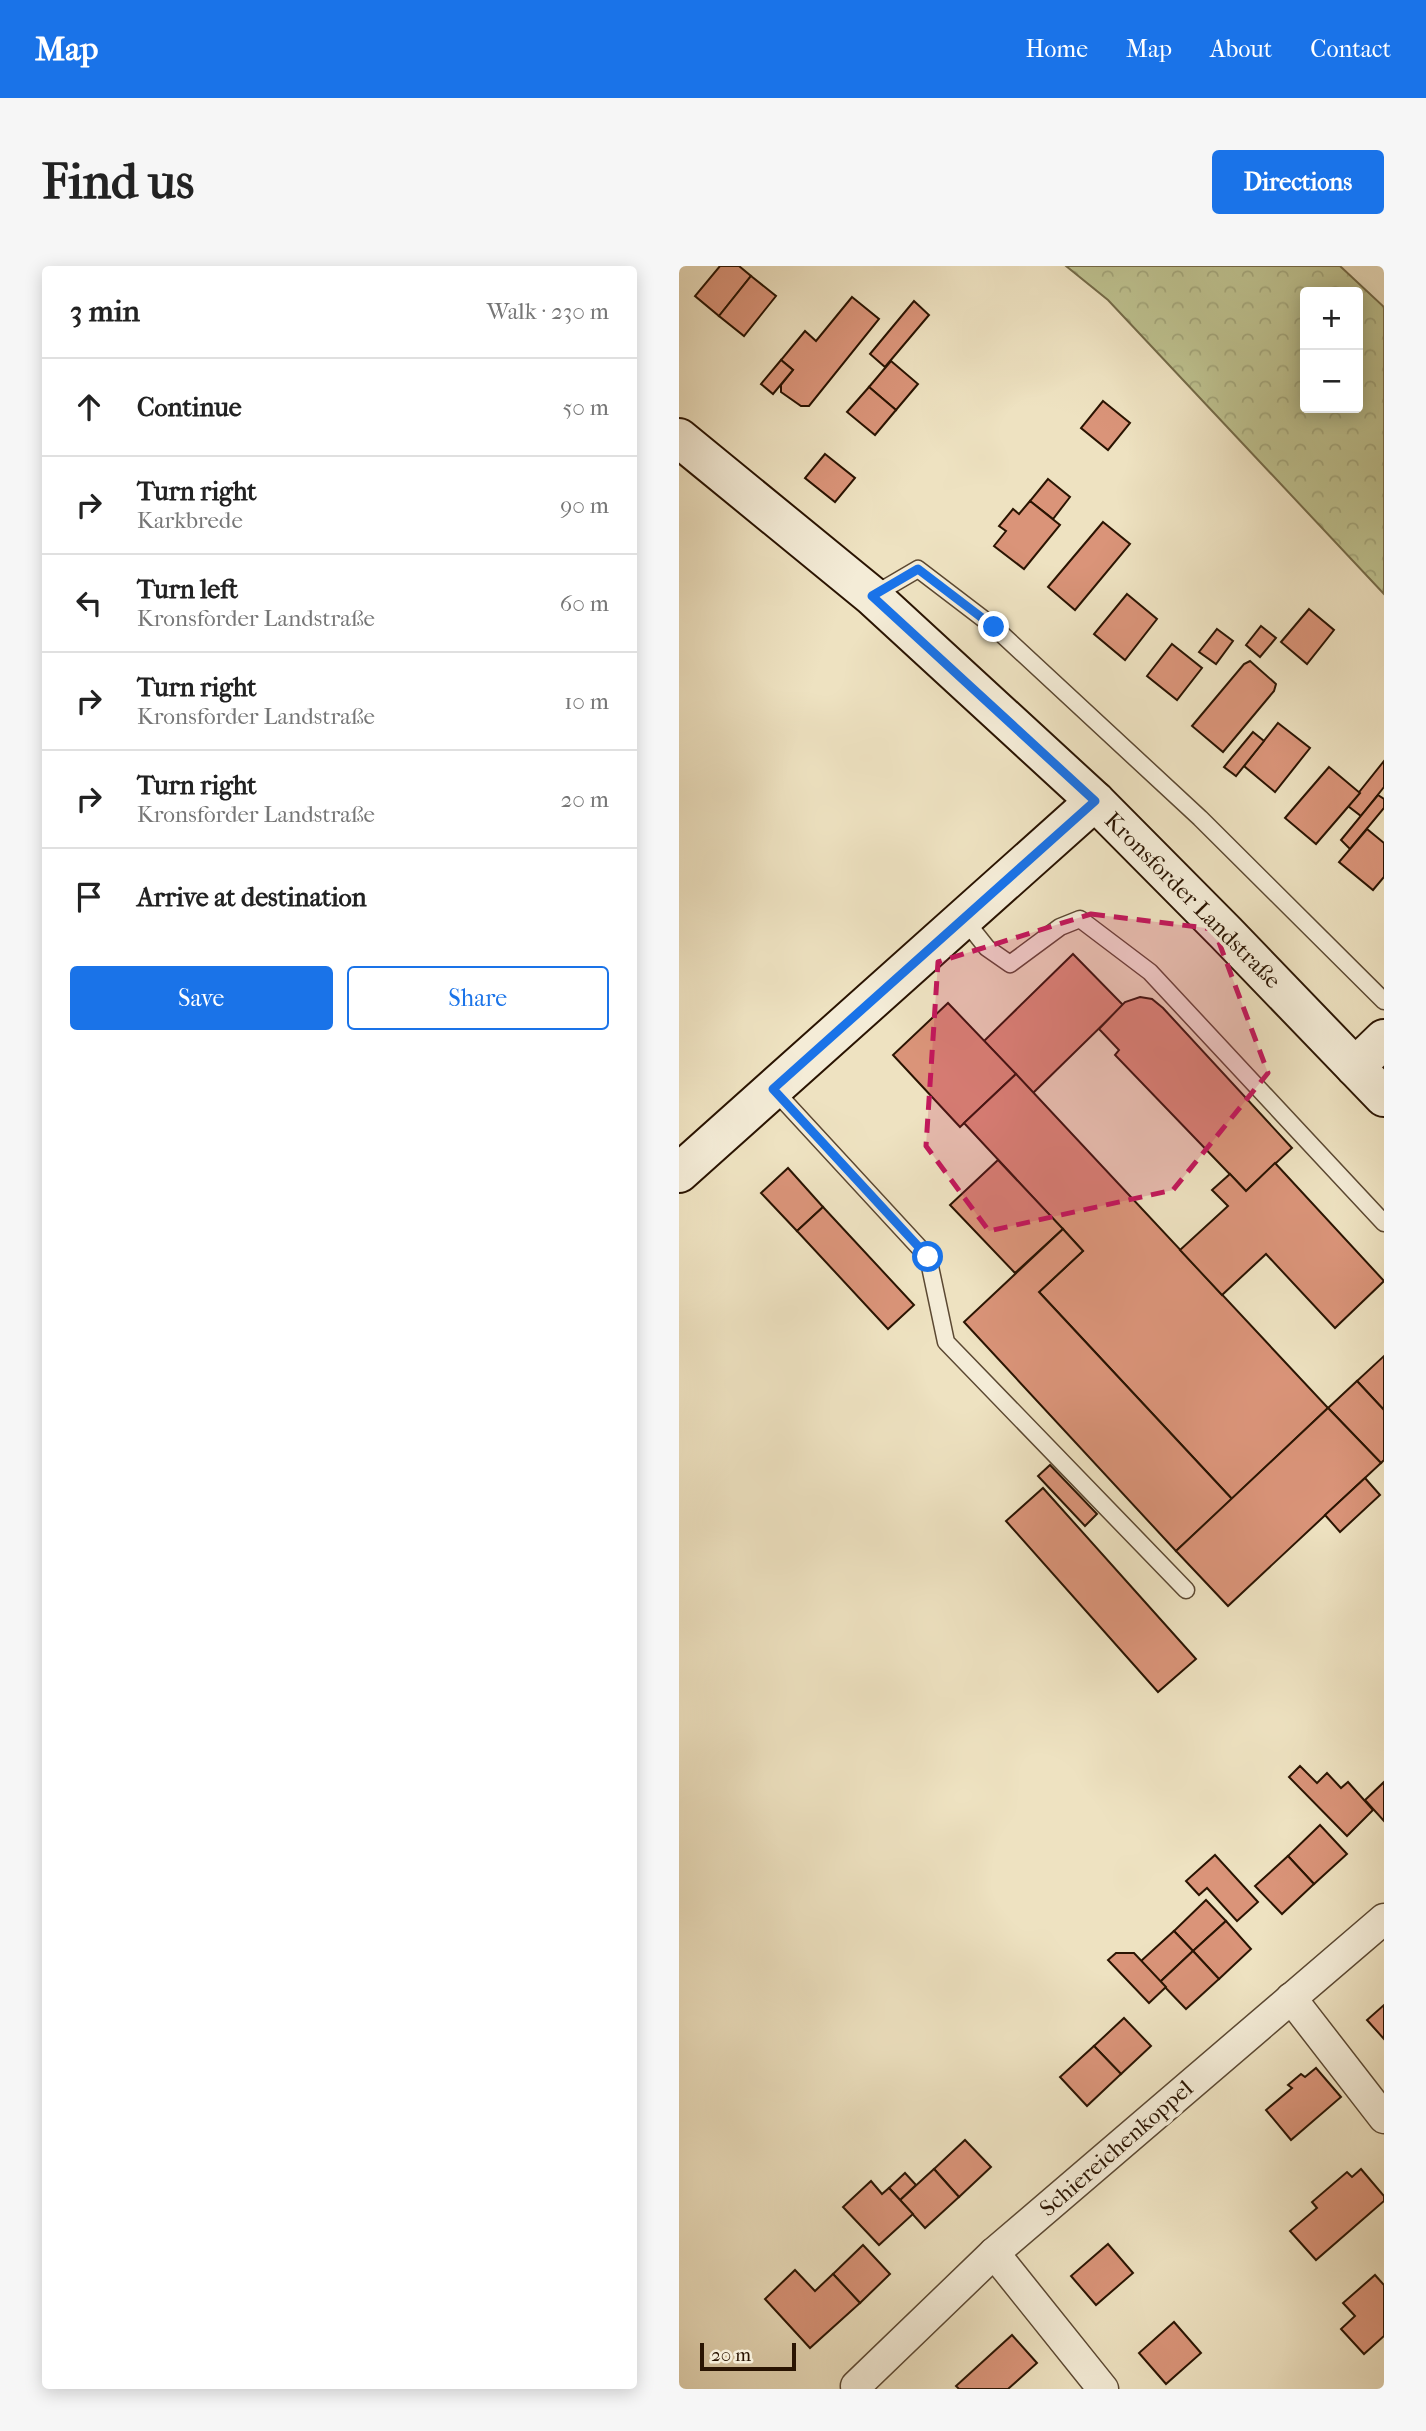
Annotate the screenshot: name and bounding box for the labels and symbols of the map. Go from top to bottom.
route end [978,611,1009,642]
street label: Kronsforder Landstraße [1099,807,1286,994]
route start [912,1241,943,1272]
street label: Schiereichenkoppel [1034,2074,1199,2222]
scale bar [700,2340,796,2372]

